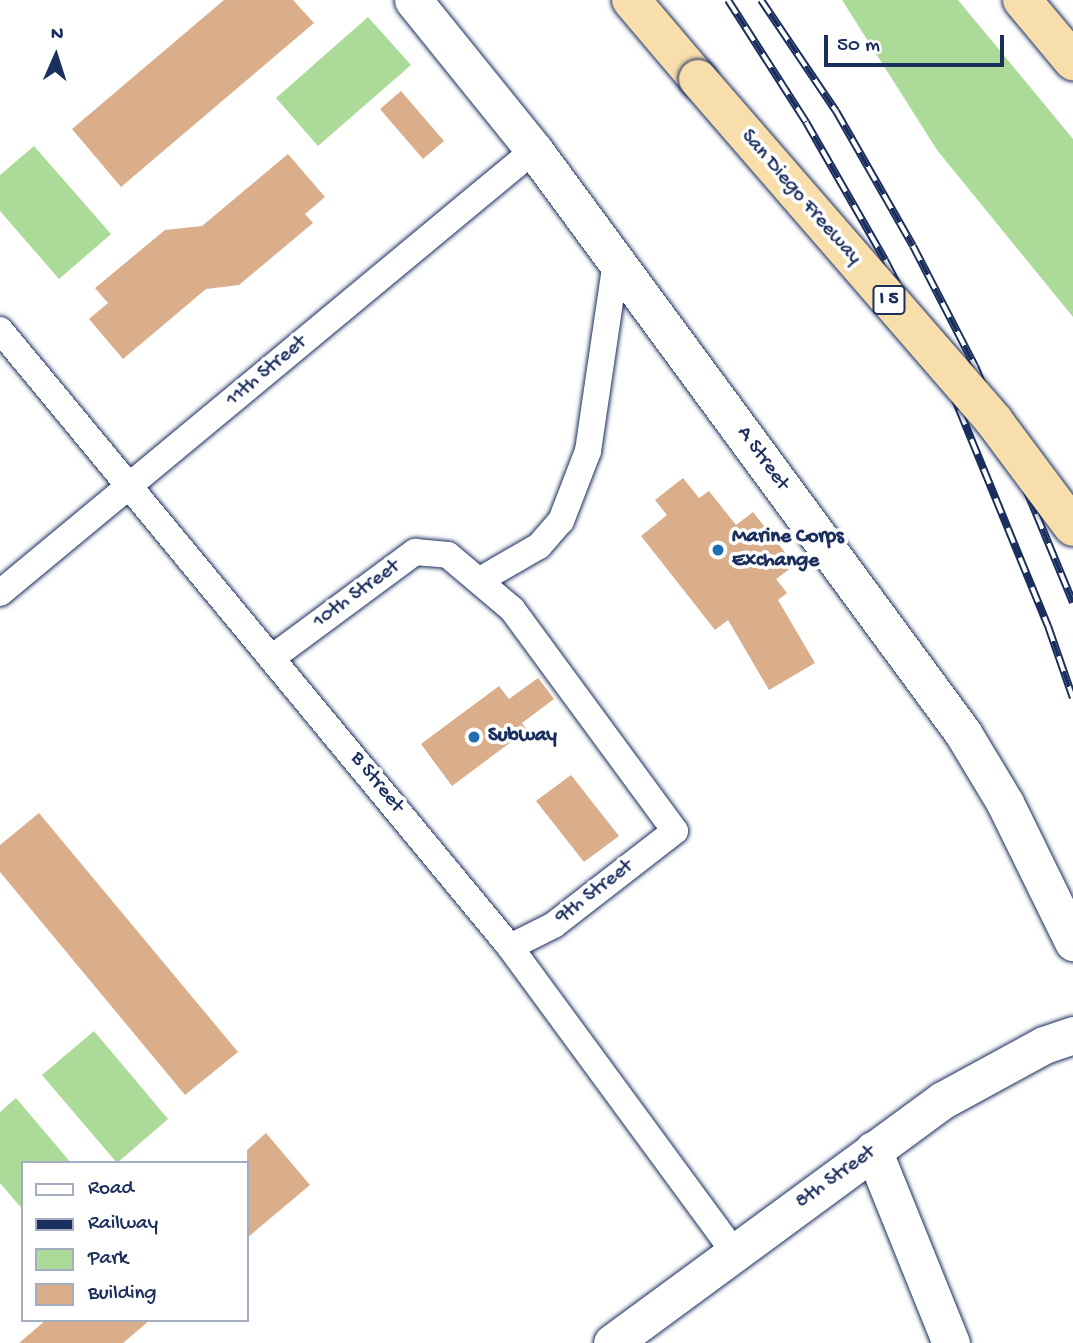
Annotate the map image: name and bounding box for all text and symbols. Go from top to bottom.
north arrow [21,21,91,91]
scale bar [828,21,1008,65]
text: N [50,23,64,46]
text: 50 m [837,34,880,59]
street label: San Diego Freeway [734,125,866,271]
road number: I 5 [872,284,906,316]
street label: 11th Street [221,331,313,413]
street label: A Street [730,422,794,496]
place label: Marine Corps Exchange [732,525,844,575]
marker: Marine Corps Exchange [710,542,726,558]
street label: 10th Street [309,555,405,635]
place label: Subway [488,724,557,750]
marker: Subway [466,729,482,745]
street label: B Street [344,747,408,819]
street label: 9th Street [551,855,639,931]
street label: 8th Street [791,1141,881,1215]
legend [21,1161,248,1322]
text: Road [88,1177,134,1202]
text: Railway [88,1212,158,1237]
text: Park [88,1247,128,1272]
text: Building [88,1282,157,1307]

